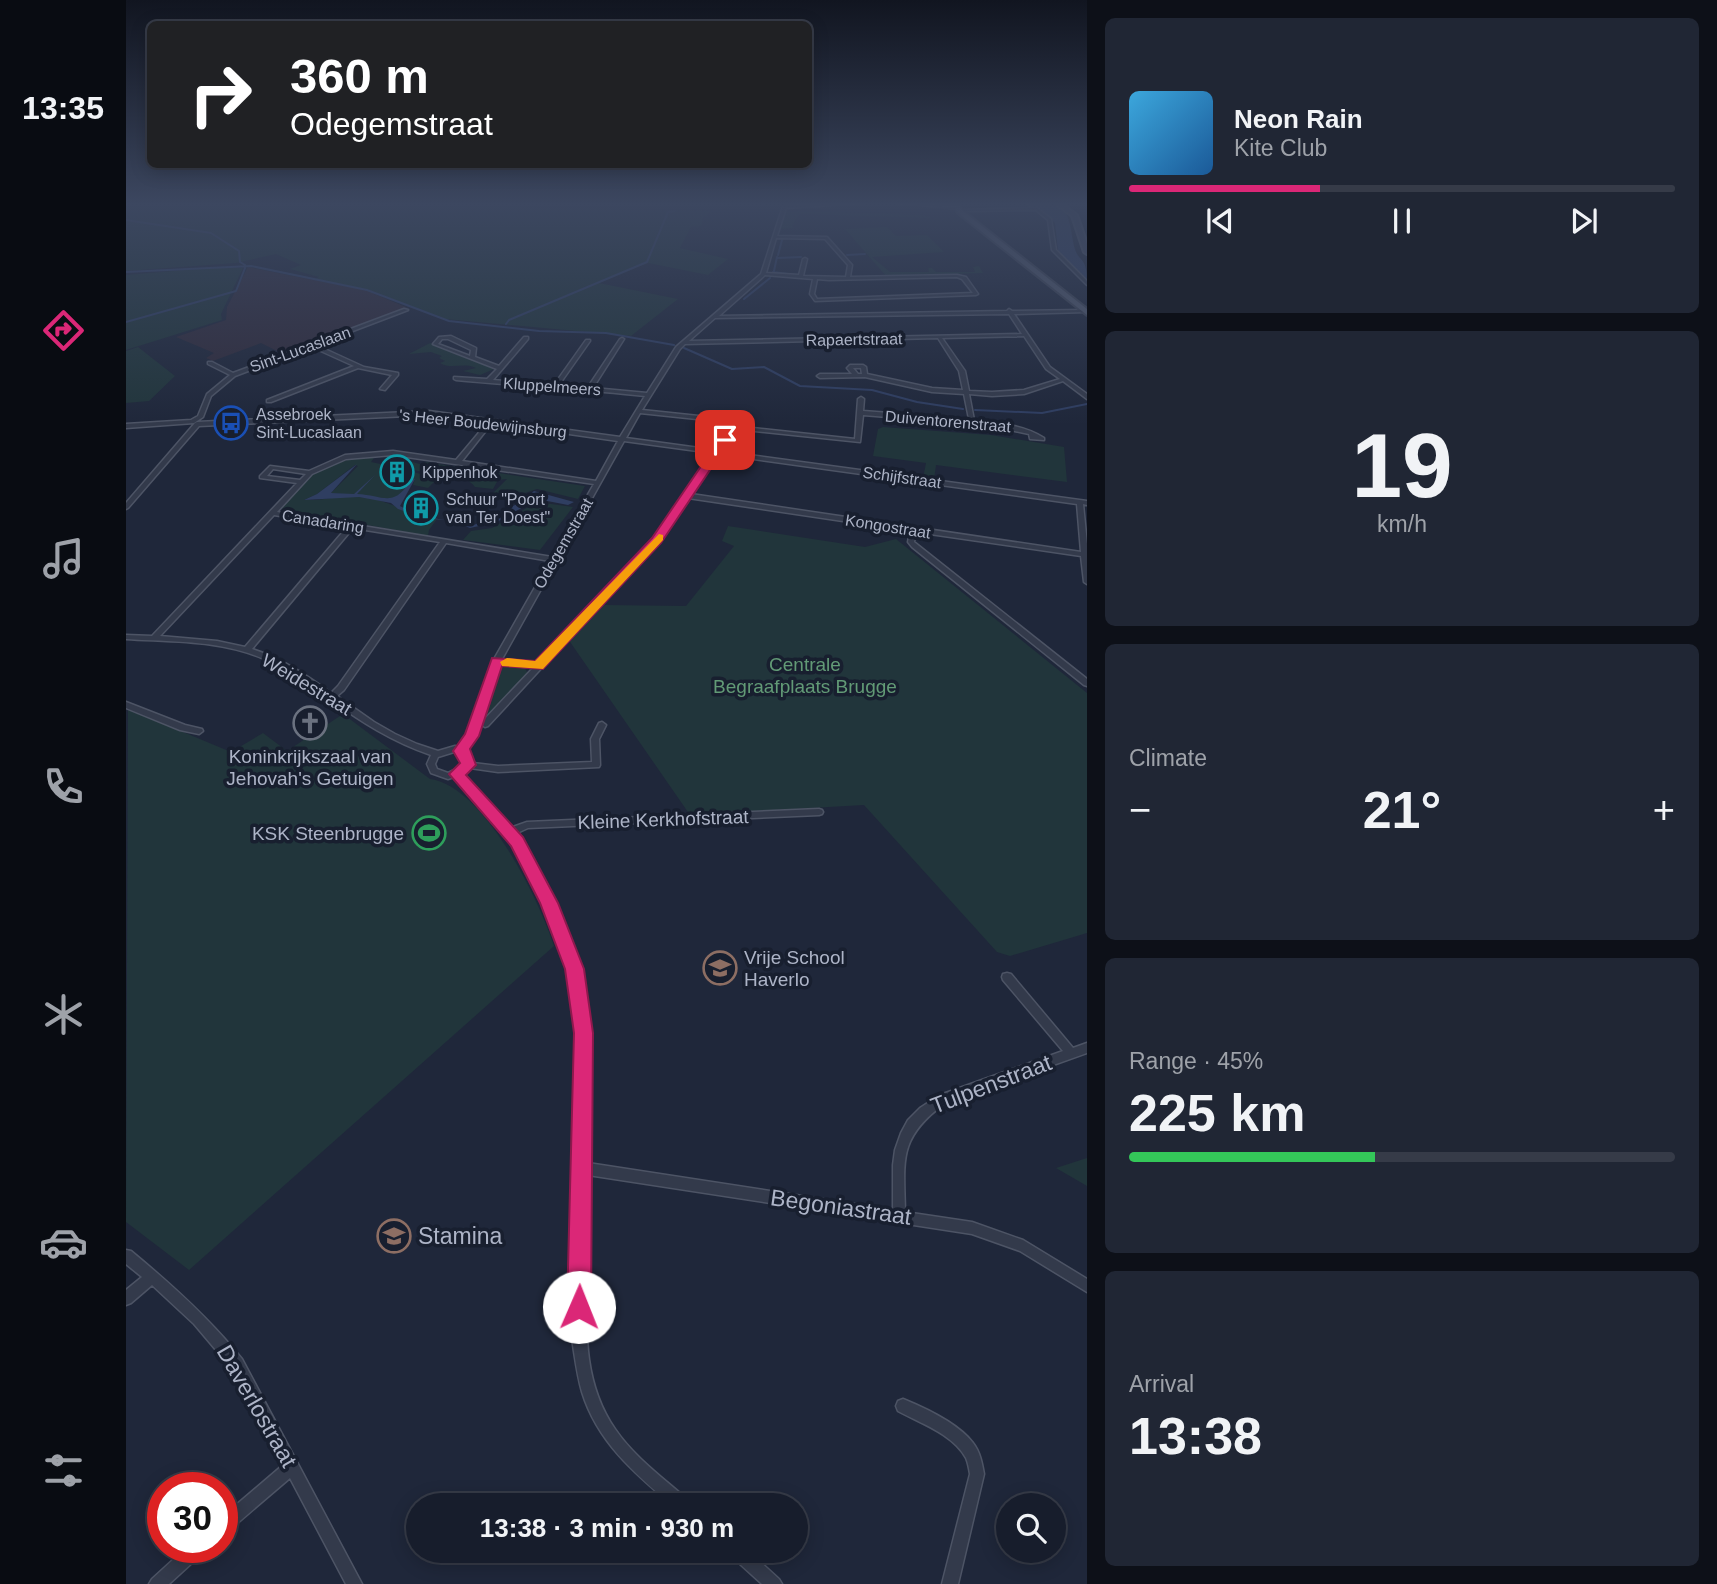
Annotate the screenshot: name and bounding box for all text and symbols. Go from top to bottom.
icon: right [175,49,266,140]
text: 360 m [290,49,429,103]
text: 13:35 [22,90,104,126]
text: Neon Rain [1234,104,1363,134]
text: Odegemstraat [290,106,493,142]
text: Kite Club [1234,135,1327,161]
icon: previous [1201,202,1239,240]
icon: pause [1383,202,1421,240]
icon: next [1565,202,1603,240]
icon: directions [39,306,88,355]
street label: Sint-Lucaslaan [248,323,353,376]
street label: Rapaertstraat [805,330,903,349]
street label: Kluppelmeers [503,375,601,398]
bus stop icon: Assebroek Sint-Lucaslaan [212,404,250,442]
place label: Assebroek Sint-Lucaslaan [256,406,362,441]
street label: 's Heer Boudewijnsburg [398,406,568,441]
street label: Duiventorenstraat [884,408,1012,436]
pin [695,410,755,470]
text: 19 [1351,415,1453,516]
icon: arrive [706,421,744,459]
building icon: Kippenhok [378,453,416,491]
place label: Kippenhok [422,464,499,481]
street label: Schijfstraat [862,464,943,491]
building icon: Schuur "Poort van Ter Doest" [402,489,440,527]
place label: Schuur "Poort van Ter Doest" [446,491,550,526]
street label: Odegemstraat [531,495,596,591]
street label: Canadaring [281,507,365,536]
street label: Kongostraat [844,511,932,542]
text: km/h [1377,511,1427,537]
icon: music [39,534,88,583]
street label: Weidestraat [258,649,356,720]
park label: Centrale Begraafplaats Brugge [713,654,897,697]
church icon: Koninkrijkszaal van Jehovah's Getuigen [291,704,329,742]
text: Climate [1129,745,1207,771]
place label: Koninkrijkszaal van Jehovah's Getuigen [226,746,394,789]
icon: phone [39,762,88,811]
text: 21° [1363,781,1441,839]
text: − [1129,789,1151,831]
text: + [1653,789,1675,831]
street label: Kleine Kerkhofstraat [577,806,750,833]
sports icon: KSK Steenbrugge [410,814,448,852]
place label: KSK Steenbrugge [252,823,404,844]
place label: Vrije School Haverlo [744,947,845,990]
school or university icon: Vrije School Haverlo [701,949,739,987]
icon: climate [39,990,88,1039]
text: Range · 45% [1129,1048,1263,1074]
street label: Tulpenstraat [927,1049,1056,1119]
text: 225 km [1129,1084,1305,1142]
street label: Begoniastraat [769,1184,914,1230]
school or university icon: Stamina [375,1217,413,1255]
icon: car [39,1218,88,1267]
place label: Stamina [418,1223,503,1249]
position arrow [542,1270,616,1344]
street label: Daverlostraat [212,1340,303,1472]
text: Arrival [1129,1371,1194,1397]
text: 13:38 [1129,1407,1262,1465]
icon: filters [39,1446,88,1495]
speed limit sign: 30 [147,1472,238,1563]
map controls [996,1493,1066,1563]
button: search [996,1493,1066,1563]
text: 13:38 · 3 min · 930 m [480,1513,734,1543]

